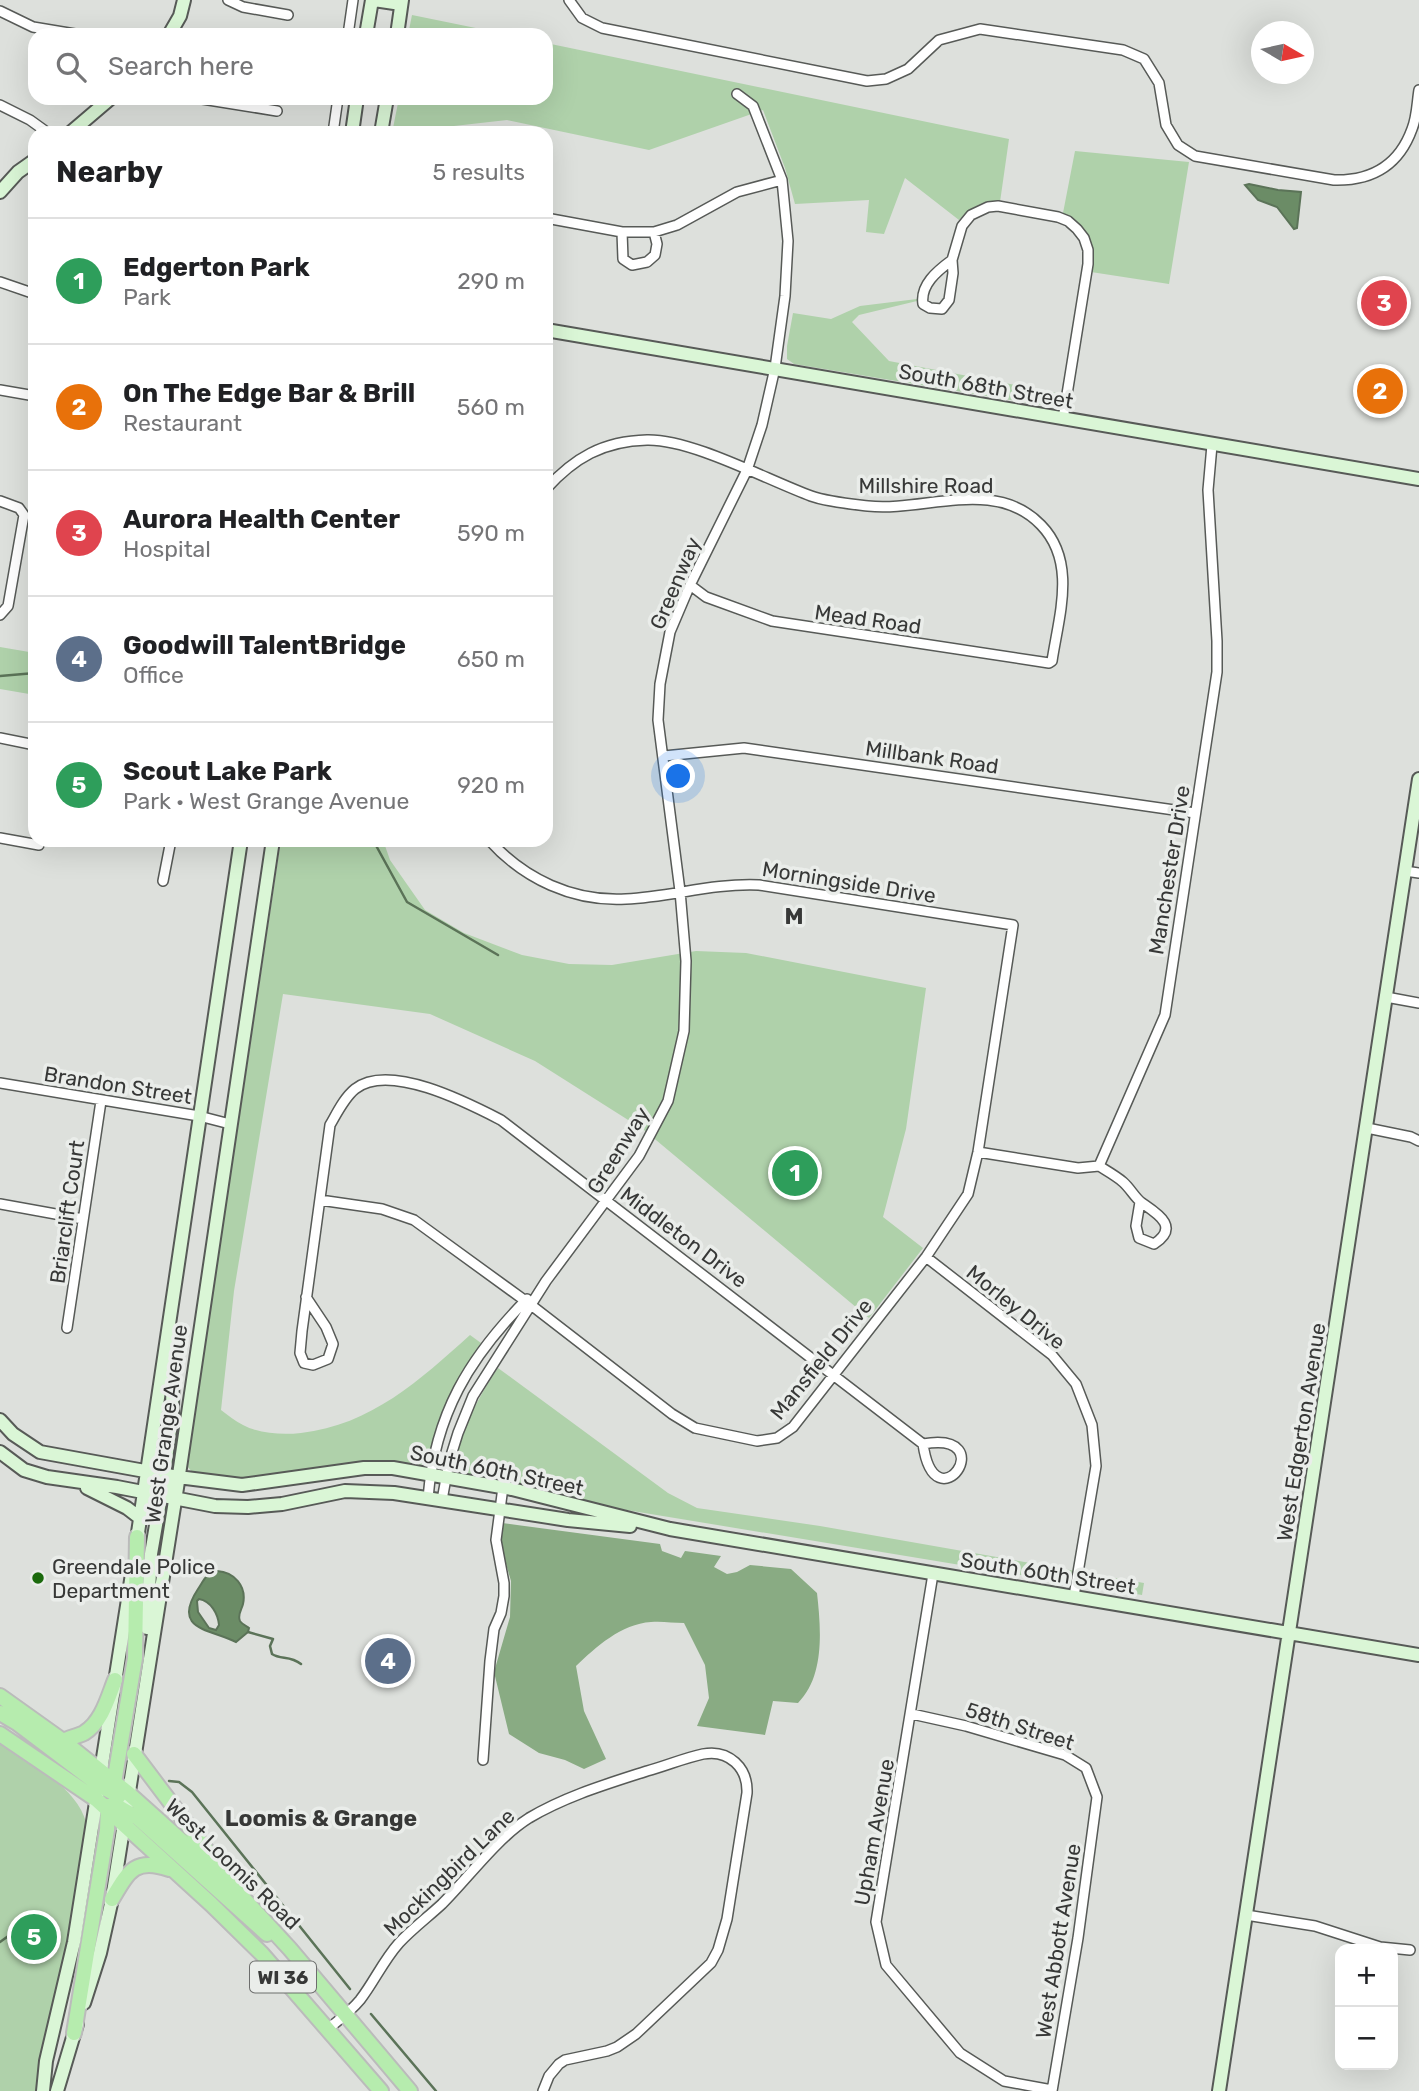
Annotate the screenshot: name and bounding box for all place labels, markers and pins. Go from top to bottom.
pin: 3 [1361,277,1407,329]
pin: 2 [1357,365,1403,417]
pin: 1 [772,1147,818,1199]
place label: Greendale Police Department [52,1554,215,1603]
marker: Greendale Police Department [30,1570,46,1586]
pin: 4 [365,1635,411,1687]
pin: 5 [11,1911,57,1963]

